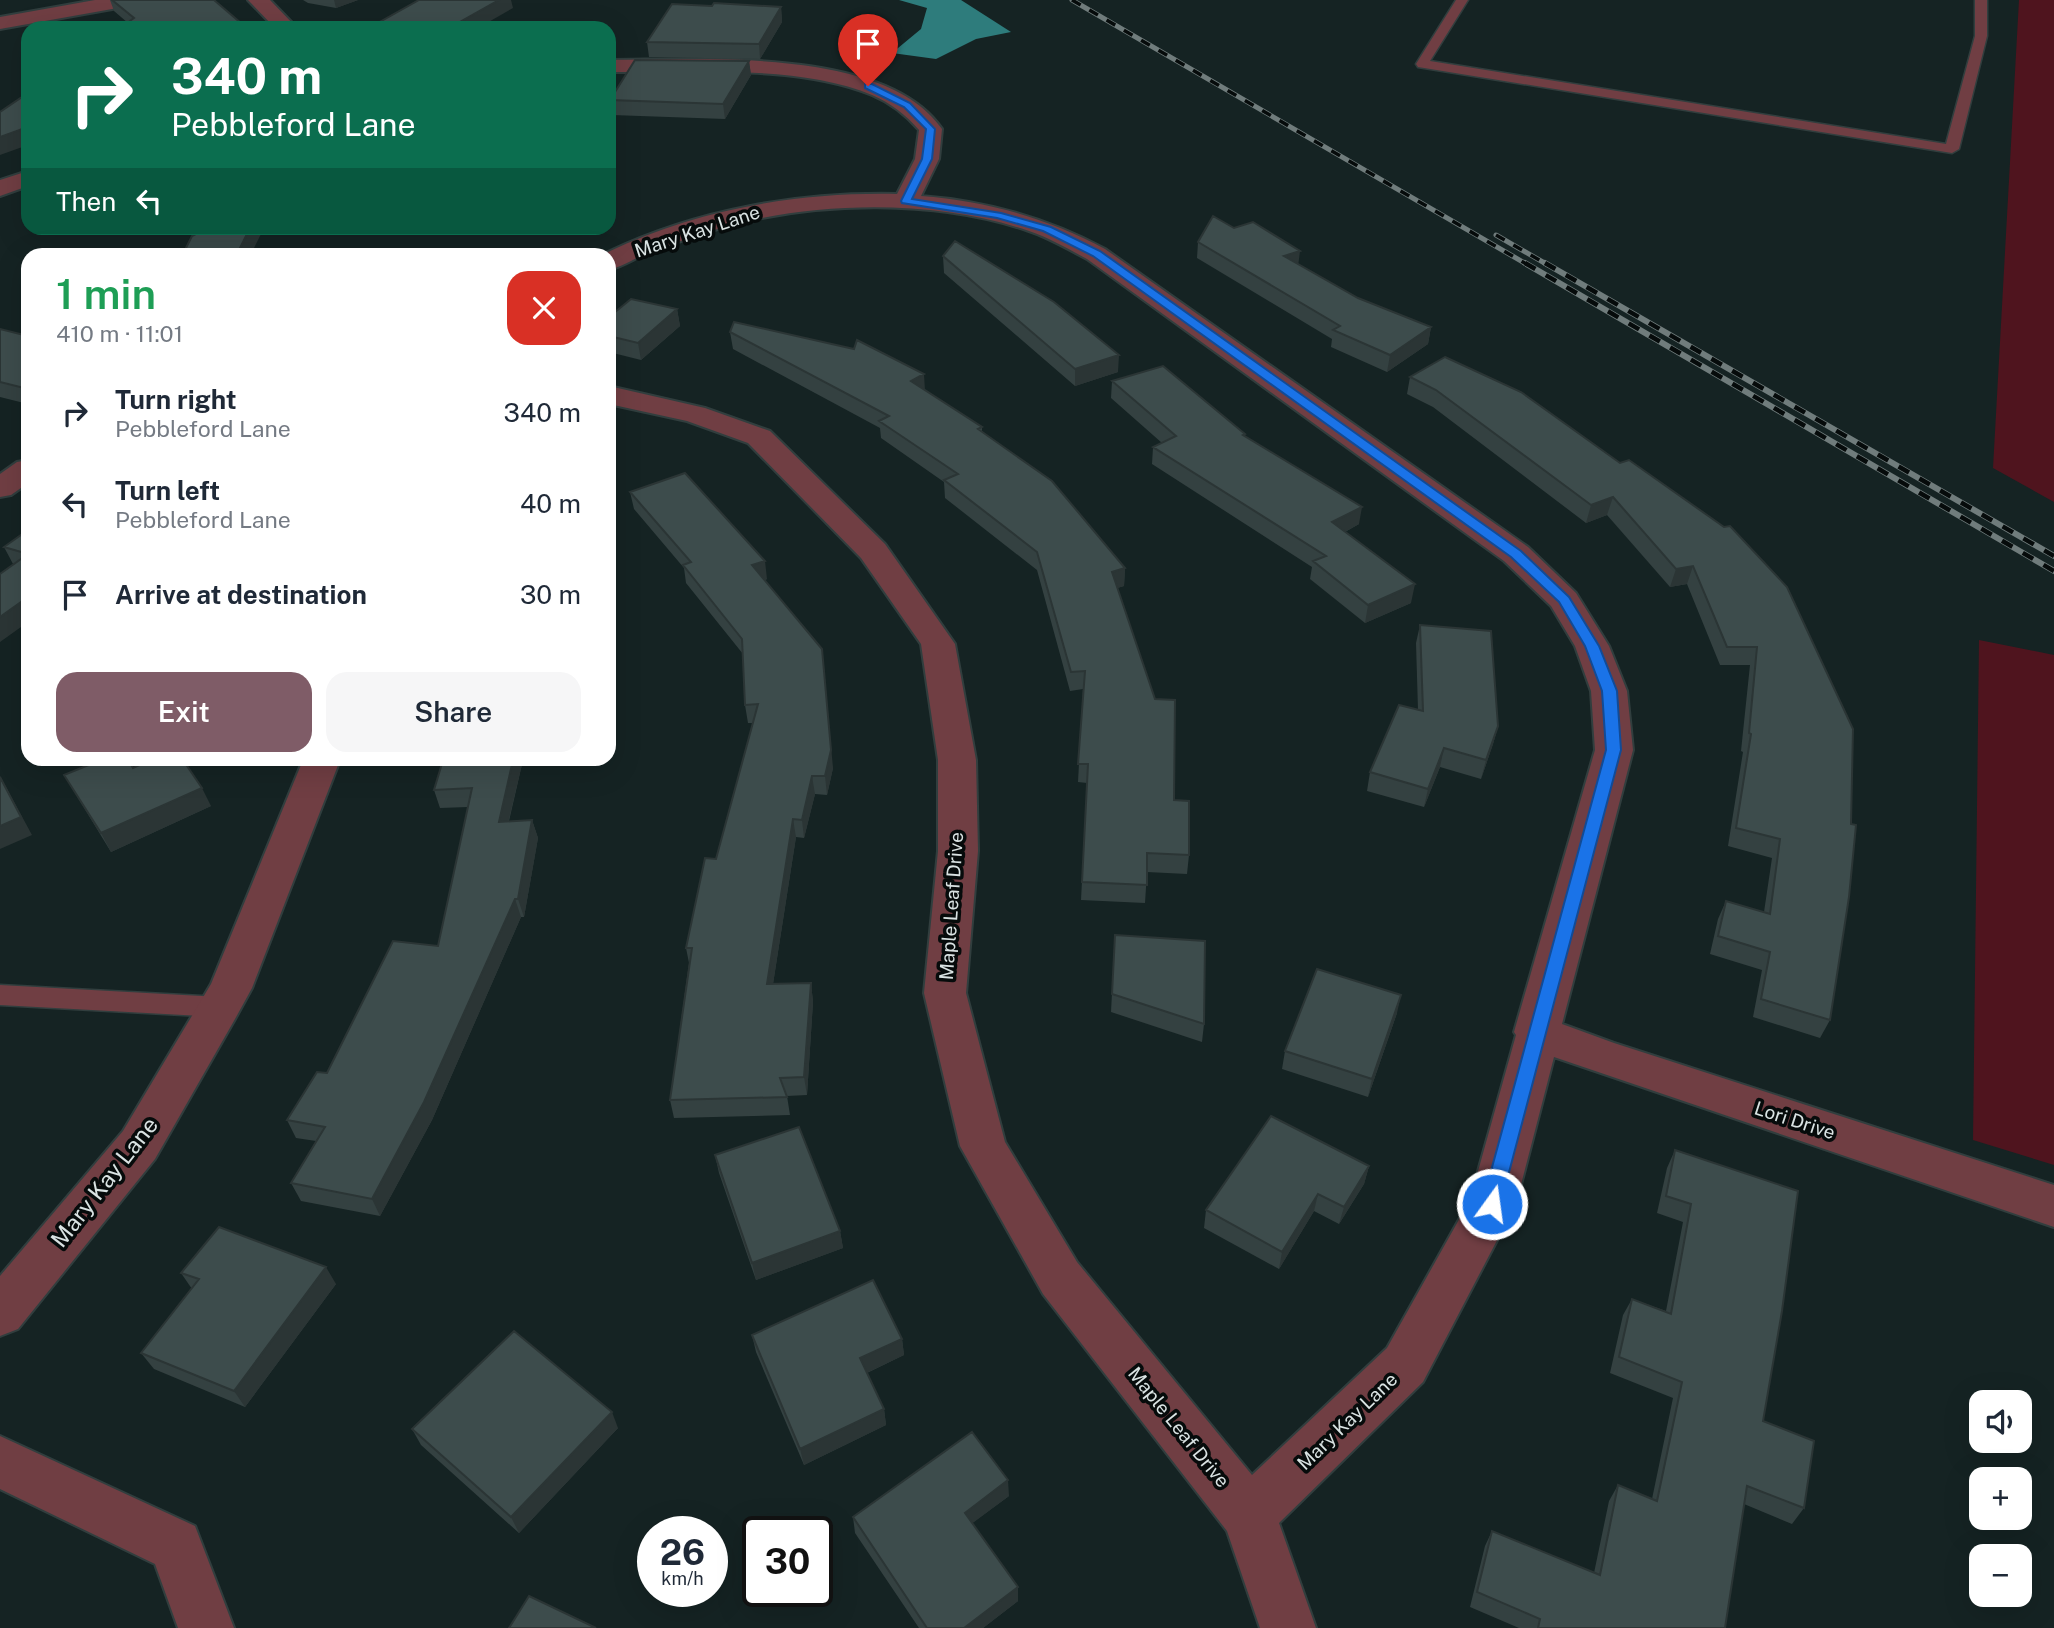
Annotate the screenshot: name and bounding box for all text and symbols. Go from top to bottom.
pin [838,14,898,86]
icon: arrive [849,25,887,63]
text: 340 m [171,47,322,105]
icon: right [56,49,147,140]
text: Pebbleford Lane [171,106,416,143]
icon: left [130,182,168,220]
text: Then [56,186,116,217]
street label: Mary Kay Lane [632,200,762,262]
text: 1 min [56,269,156,318]
button: close [507,271,581,345]
text: 410 m · 11:01 [56,320,183,347]
text: Turn right [115,384,237,415]
icon: right [56,394,94,432]
text: 340 m [504,397,581,428]
text: Pebbleford Lane [115,415,291,442]
text: Turn left [115,475,220,506]
icon: left [56,485,94,523]
text: 40 m [520,488,581,519]
text: Pebbleford Lane [115,506,291,533]
icon: arrive [56,576,94,614]
text: Arrive at destination [115,579,367,610]
text: 30 m [520,579,581,610]
button: Exit [56,672,312,752]
button: Share [326,672,581,752]
street label: Maple Leaf Drive [935,831,967,981]
street label: Lori Drive [1752,1097,1838,1143]
street label: Mary Kay Lane [45,1112,163,1252]
position arrow [1455,1167,1529,1241]
street label: Maple Leaf Drive [1124,1363,1234,1491]
street label: Mary Kay Lane [1293,1368,1401,1474]
map controls [1969,1390,2032,1607]
button: sound [1969,1390,2032,1453]
button: + [1969,1467,2032,1530]
speed limit sign: 30 [742,1516,833,1607]
text: 26 [660,1532,705,1573]
button: − [1969,1544,2032,1607]
text: km/h [661,1568,704,1589]

